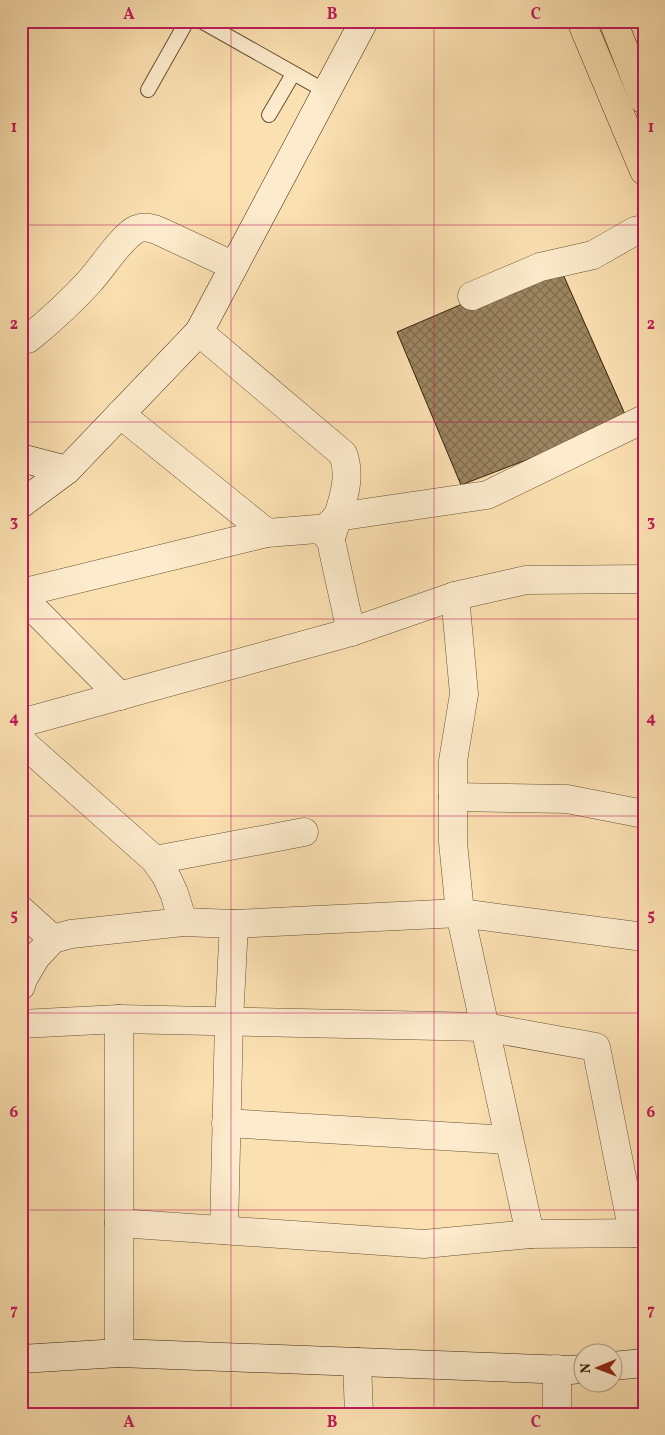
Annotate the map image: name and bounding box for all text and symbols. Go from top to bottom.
text: A [123,4,135,26]
text: B [327,4,338,26]
text: C [531,4,541,26]
text: 1 [11,117,17,139]
text: 1 [648,117,654,139]
text: 2 [10,314,18,336]
text: 2 [647,314,655,336]
text: 3 [10,511,18,533]
text: 3 [647,511,655,533]
text: 4 [9,708,19,730]
text: 4 [646,708,656,730]
text: 5 [10,905,18,927]
text: 5 [647,905,655,927]
text: 6 [10,1102,19,1124]
text: 6 [647,1102,656,1124]
text: 7 [10,1300,18,1322]
text: 7 [647,1300,655,1322]
north arrow [572,1342,622,1392]
text: N [577,1363,596,1373]
text: A [123,1412,135,1434]
text: B [327,1412,338,1434]
text: C [531,1412,541,1434]

